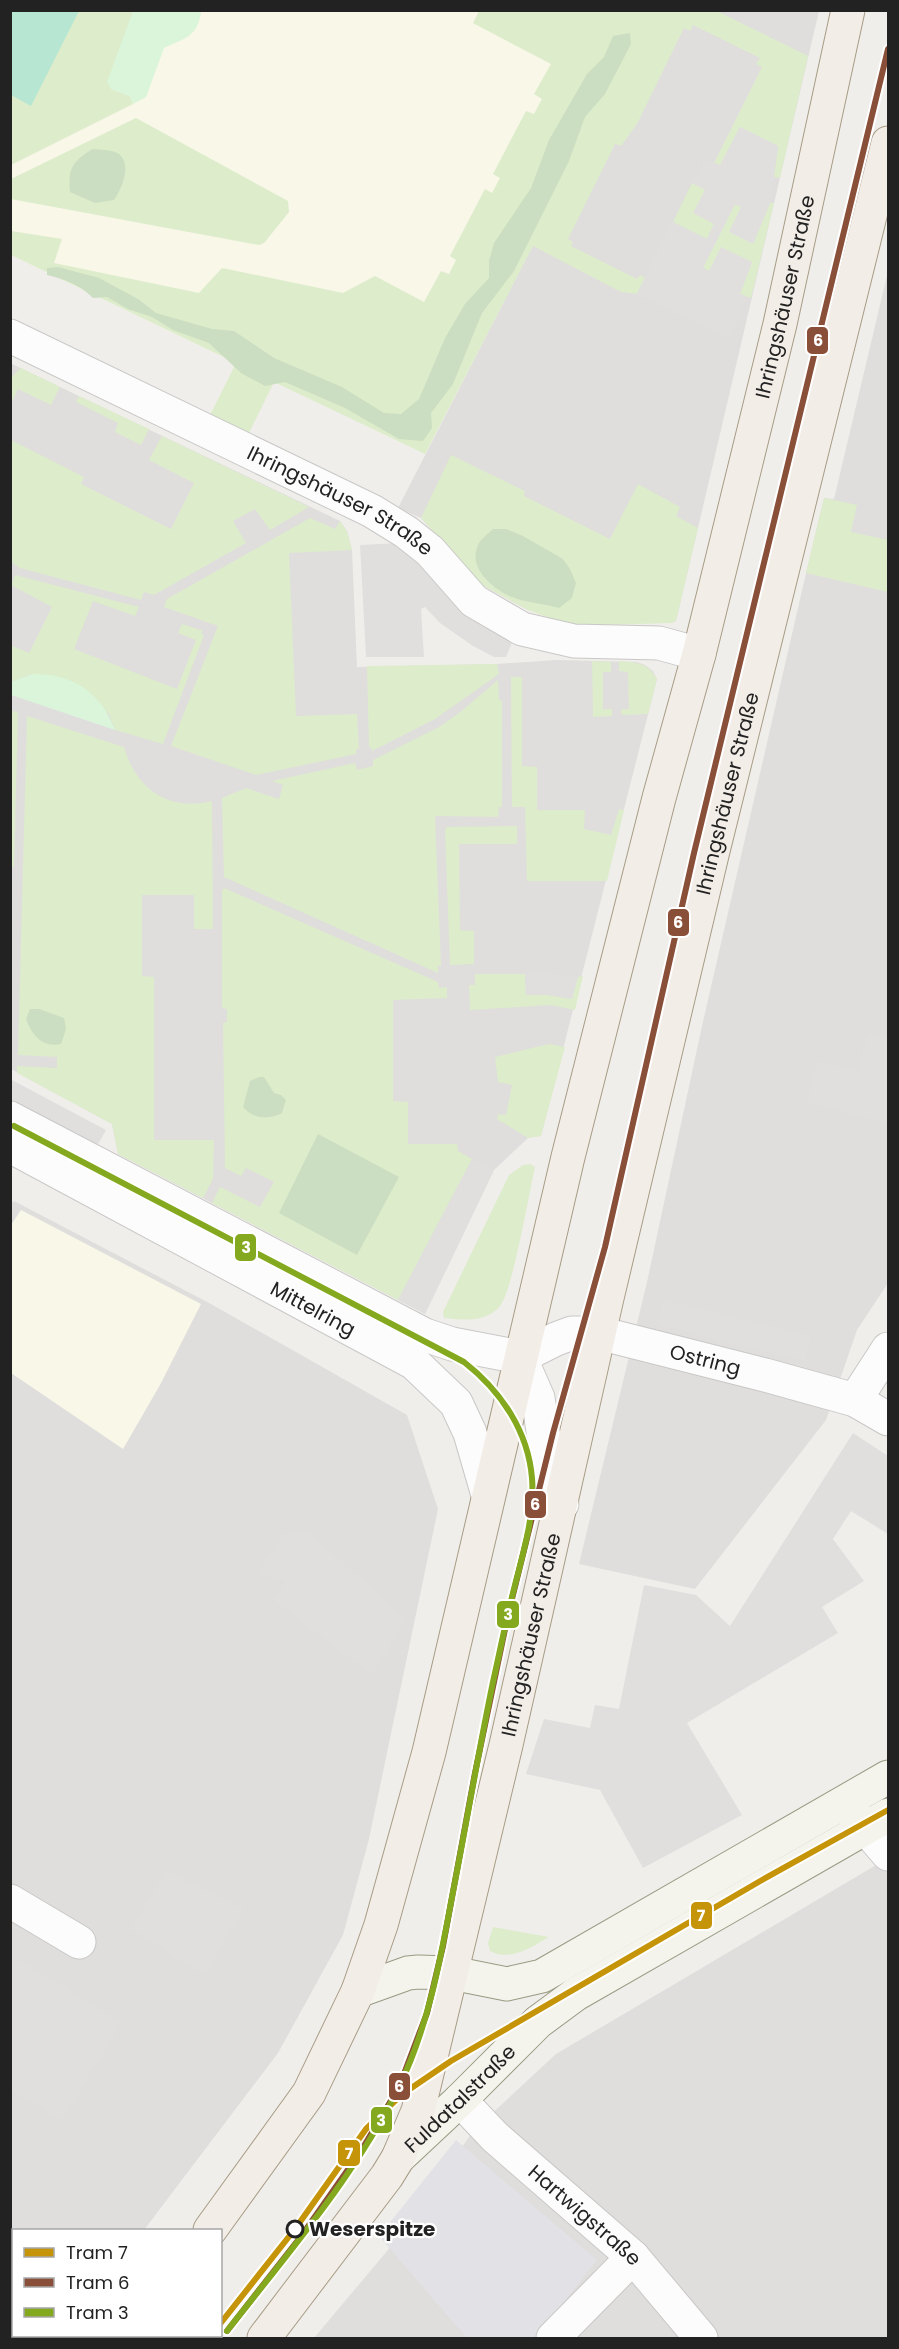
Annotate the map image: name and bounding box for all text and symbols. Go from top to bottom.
street label: Ihringshäuser Straße [748,192,822,401]
line badge: 6 [806,326,829,355]
text: 6 [813,329,823,352]
street label: Ihringshäuser Straße [243,439,439,562]
street label: Ihringshäuser Straße [689,689,766,898]
line badge: 6 [667,908,690,937]
text: 6 [673,911,683,934]
line badge: 3 [234,1233,257,1262]
text: 3 [241,1236,251,1259]
street label: Mittelring [266,1274,361,1343]
street label: Ostring [667,1337,744,1382]
line badge: 6 [524,1490,547,1519]
text: 6 [530,1493,540,1516]
street label: Ihringshäuser Straße [494,1530,567,1739]
line badge: 3 [496,1600,520,1629]
text: 3 [503,1603,513,1626]
line badge: 7 [690,1901,713,1930]
text: 7 [697,1904,706,1927]
street label: Fuldatalstraße [398,2038,522,2159]
line badge: 6 [388,2072,411,2101]
text: 6 [394,2075,404,2098]
line badge: 3 [370,2106,393,2134]
text: 3 [376,2109,386,2132]
line badge: 7 [337,2139,361,2167]
text: 7 [345,2142,354,2165]
street label: Hartwigstraße [522,2158,648,2271]
place label: Weserspitze [309,2215,435,2243]
marker: Weserspitze [286,2220,304,2238]
legend [12,2229,222,2337]
text: Tram 7 [66,2240,128,2265]
text: Tram 6 [66,2270,129,2295]
text: Tram 3 [66,2300,129,2325]

